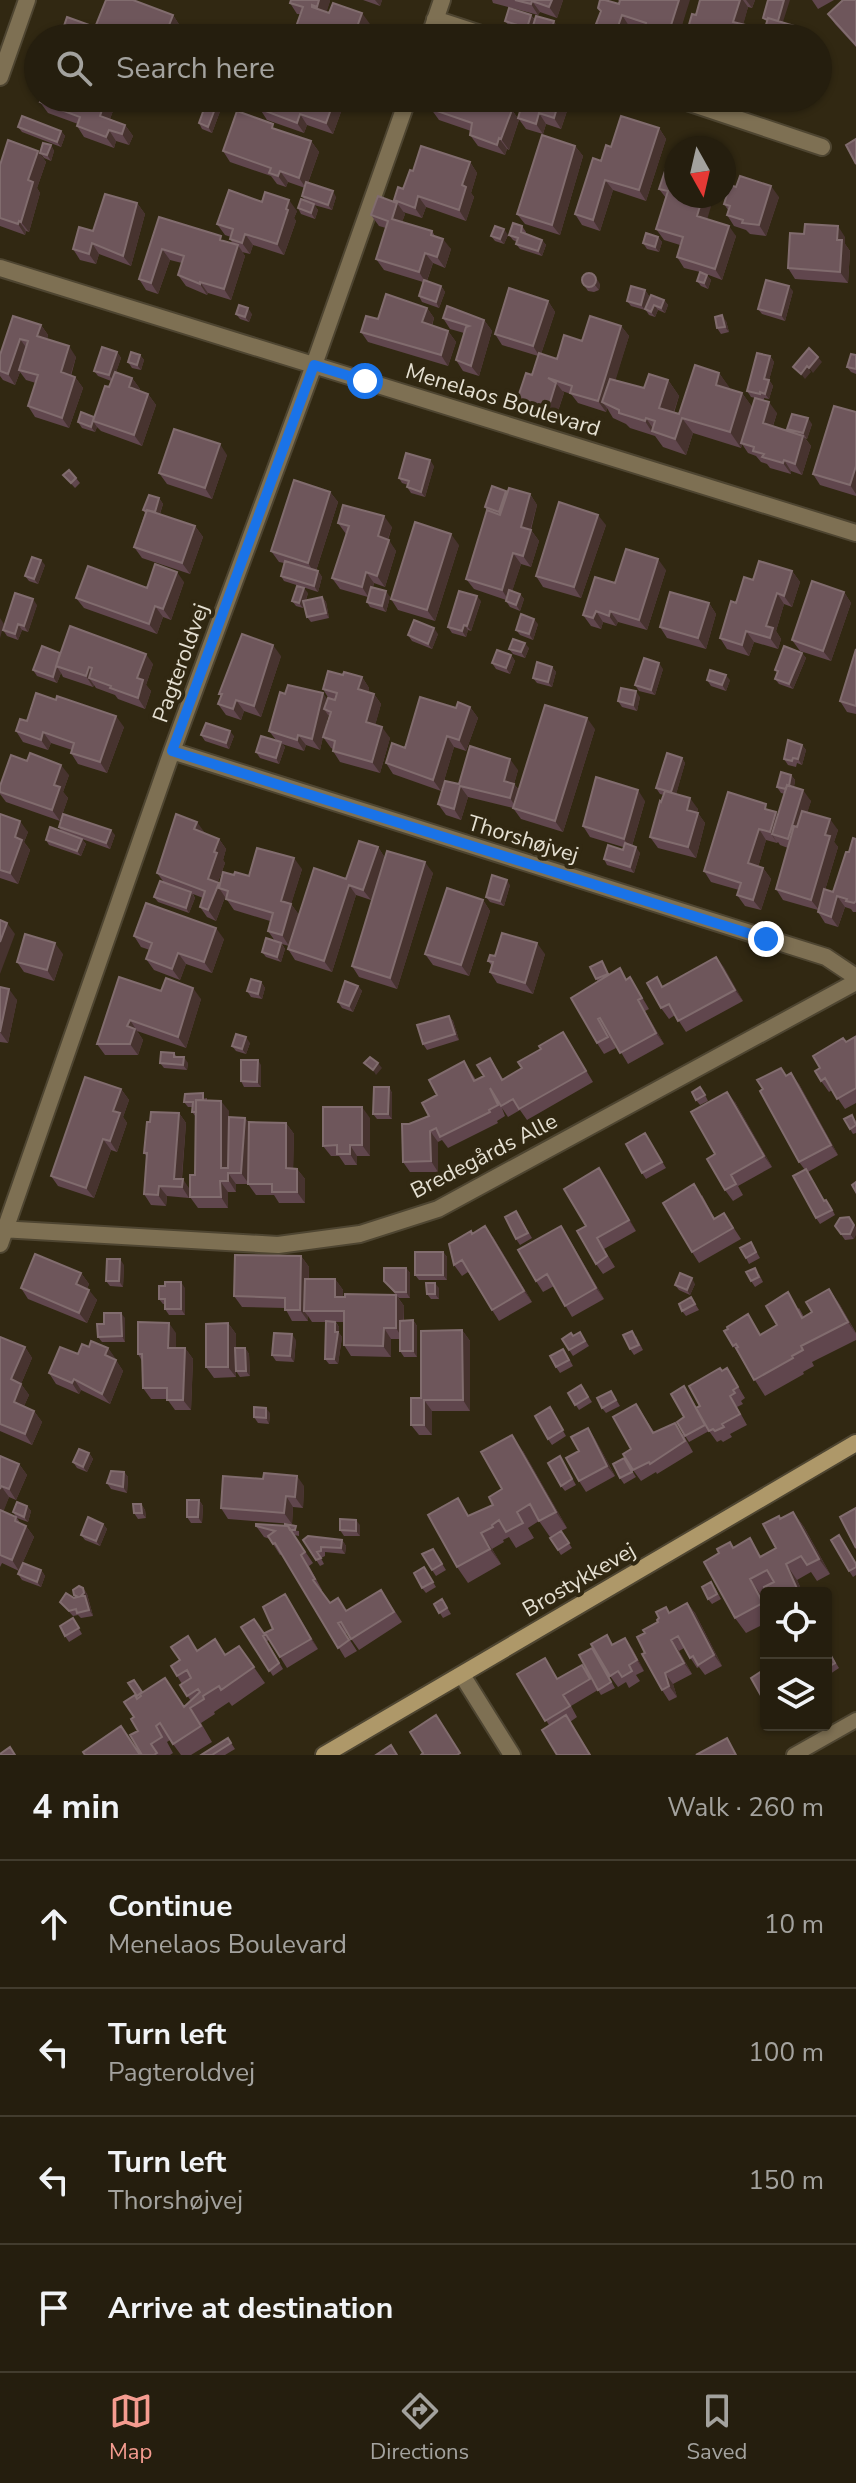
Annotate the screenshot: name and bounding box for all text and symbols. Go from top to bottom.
search box [24,24,832,112]
icon: search [52,46,96,90]
text: Search here [116,48,275,89]
north arrow [664,136,736,208]
street label: Menelaos Boulevard [402,356,604,444]
route start [347,363,383,399]
street label: Pagteroldvej [146,599,216,727]
street label: Thorshøjvej [464,808,582,870]
route end [748,921,784,957]
street label: Bredegårds Alle [406,1106,562,1206]
street label: Brostykkevej [517,1536,641,1624]
map controls [760,1587,832,1731]
button: locate [760,1587,832,1659]
button: layers [760,1659,832,1731]
text: 4 min [32,1784,120,1830]
text: Walk · 260 m [667,1790,824,1825]
text: Continue [108,1886,233,1927]
icon: ahead [32,1902,76,1946]
text: 10 m [764,1907,824,1942]
text: Menelaos Boulevard [108,1927,347,1962]
text: Turn left [108,2014,226,2055]
icon: left [32,2030,76,2074]
text: 100 m [748,2035,824,2070]
text: Pagteroldvej [108,2055,255,2090]
text: Turn left [108,2142,226,2183]
icon: left [32,2158,76,2202]
text: 150 m [748,2163,824,2198]
text: Thorshøjvej [108,2183,243,2218]
icon: arrive [32,2286,76,2330]
text: Arrive at destination [108,2288,393,2329]
tab: Map [109,2389,153,2467]
tab: Directions [370,2389,469,2467]
tab: Saved [687,2389,747,2467]

